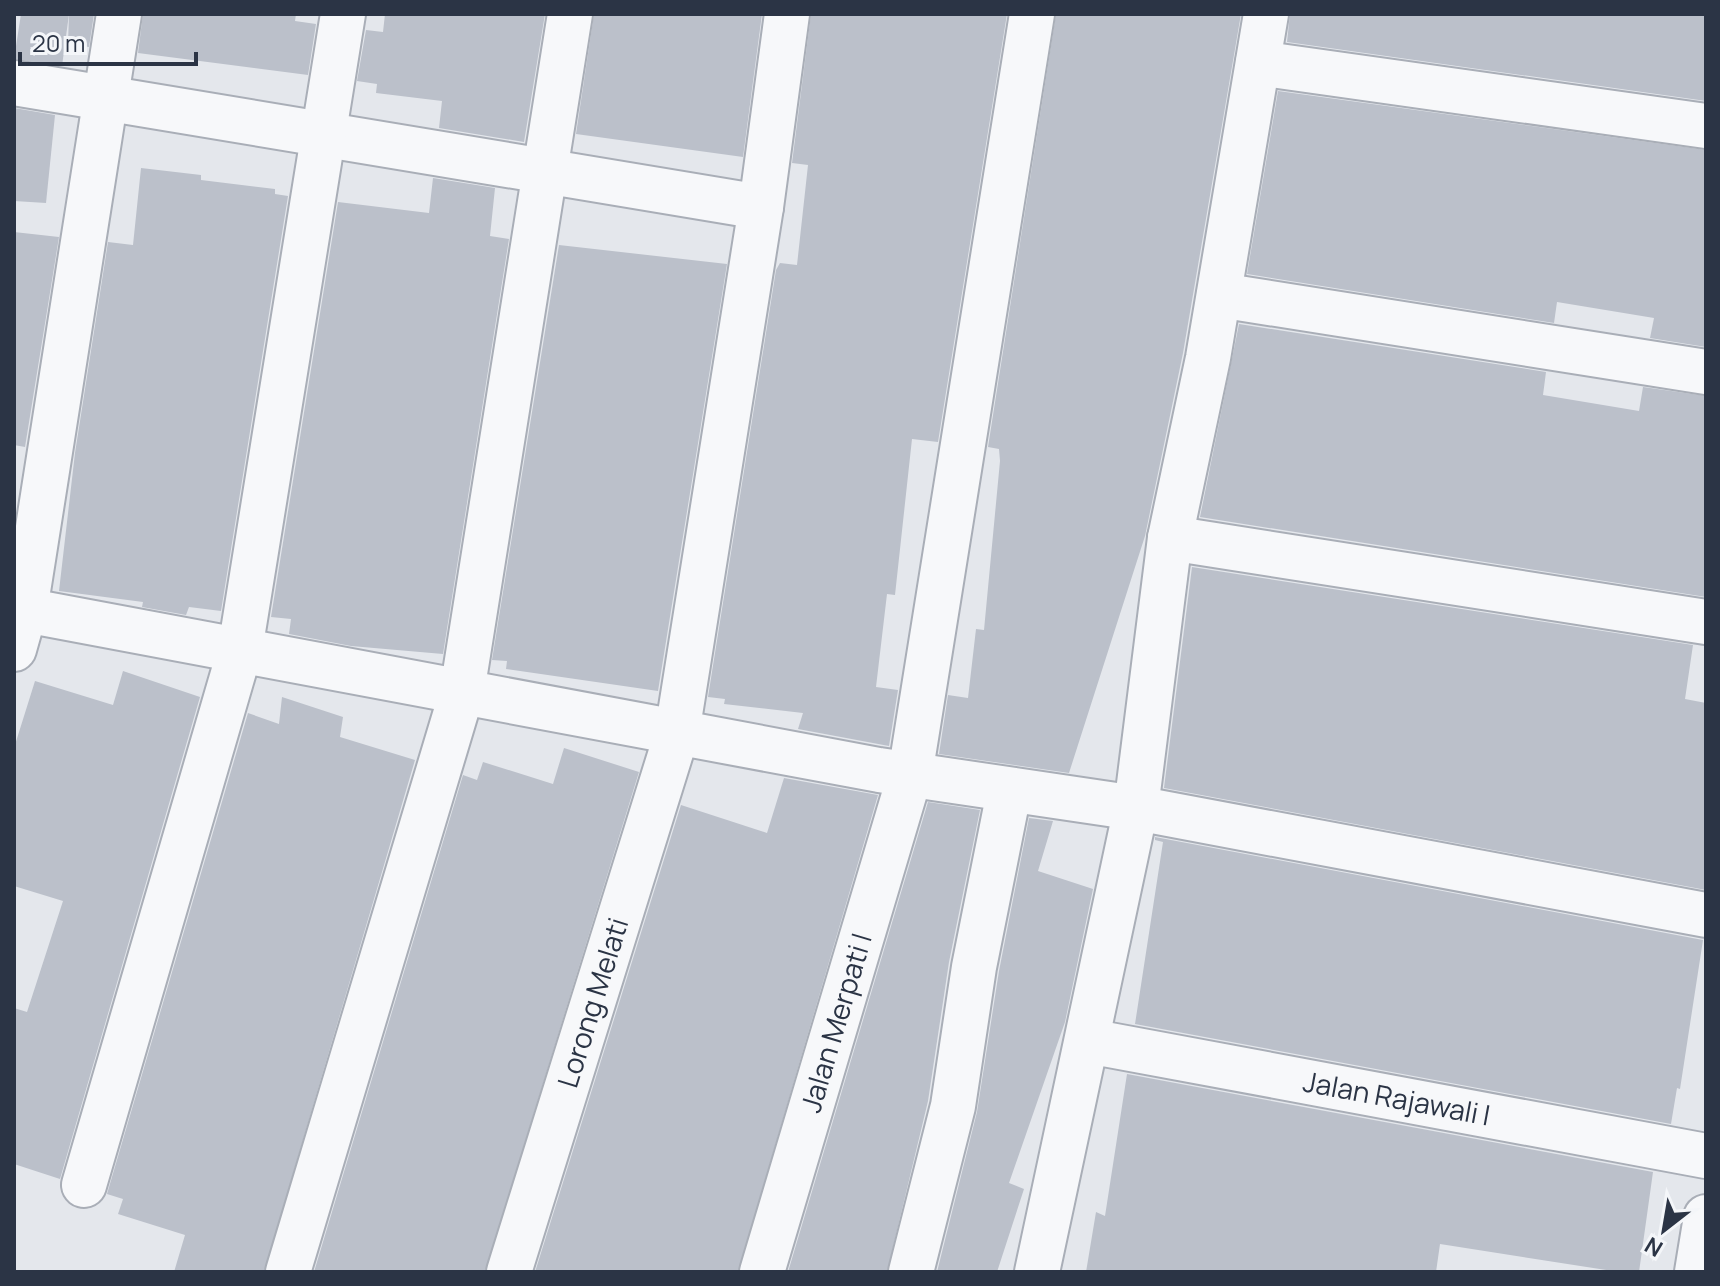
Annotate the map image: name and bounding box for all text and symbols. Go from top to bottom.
scale bar [20,16,196,66]
text: 20 m [32,26,85,59]
street label: Lorong Melati [548,913,636,1092]
street label: Jalan Merpati I [791,928,880,1117]
street label: Jalan Rajawali I [1300,1061,1494,1133]
north arrow [1624,1190,1704,1270]
text: N [1639,1230,1668,1264]

